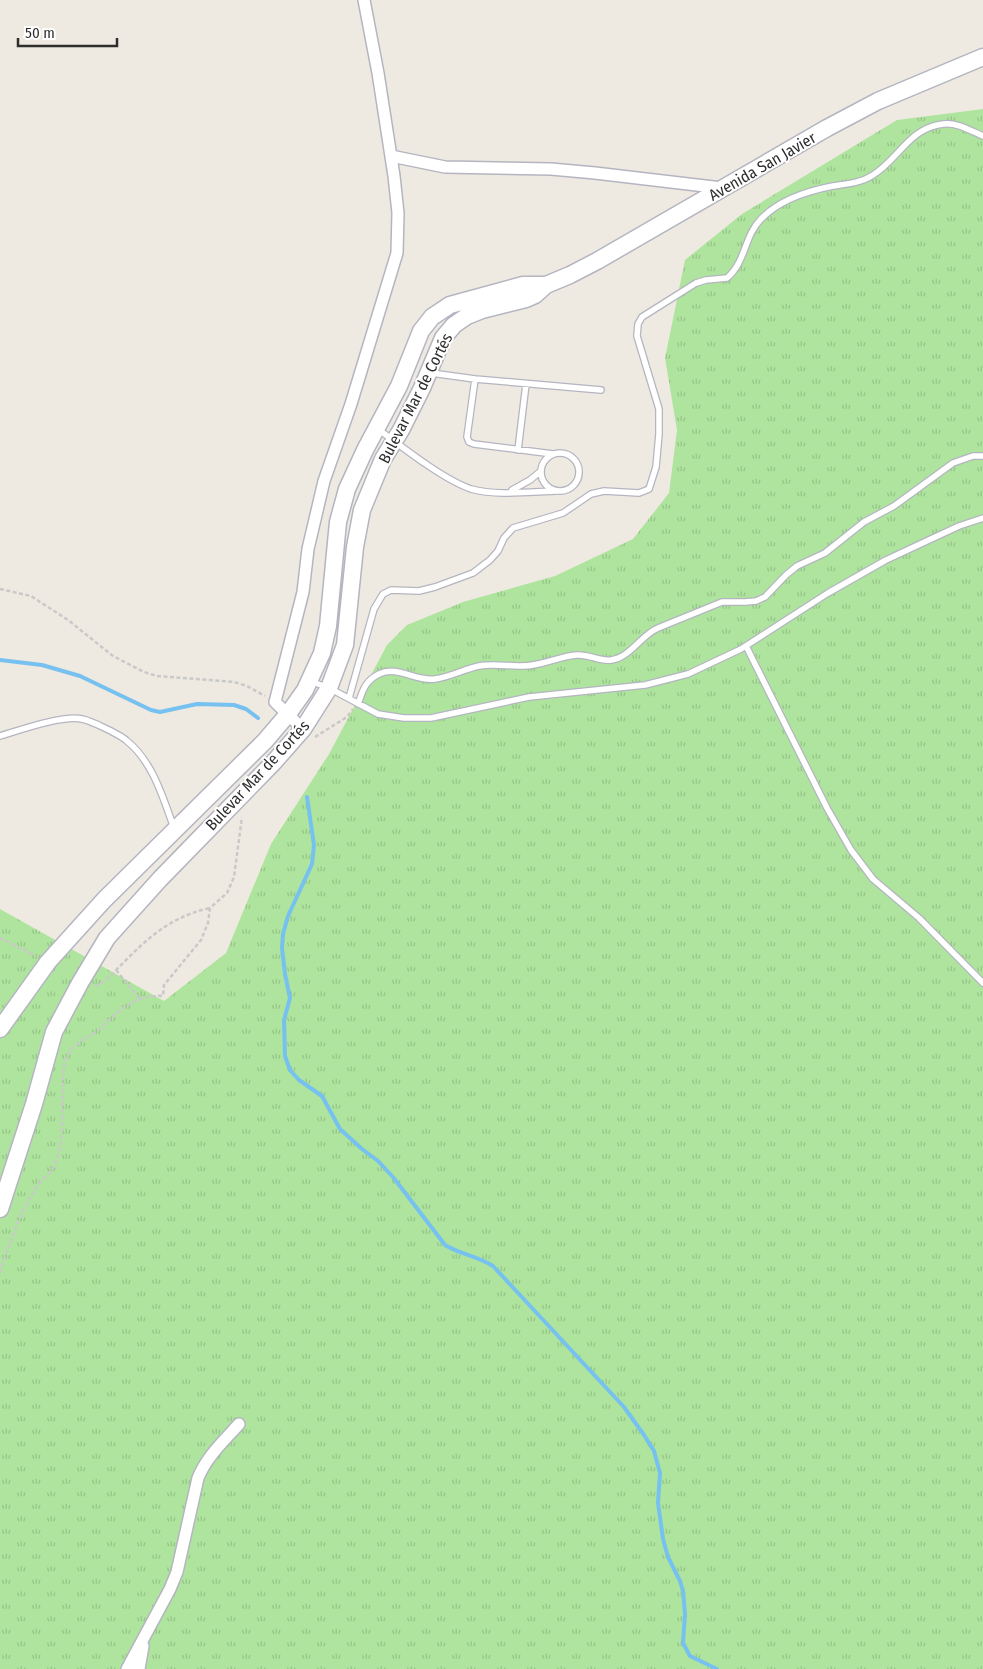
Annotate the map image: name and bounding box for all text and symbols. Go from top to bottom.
scale bar [18,15,116,47]
text: 50 m [25,24,55,42]
street label: Avenida San Javier [705,128,820,205]
street label: Bulevar Mar de Cortés [374,330,457,466]
street label: Bulevar Mar de Cortés [201,716,313,834]

